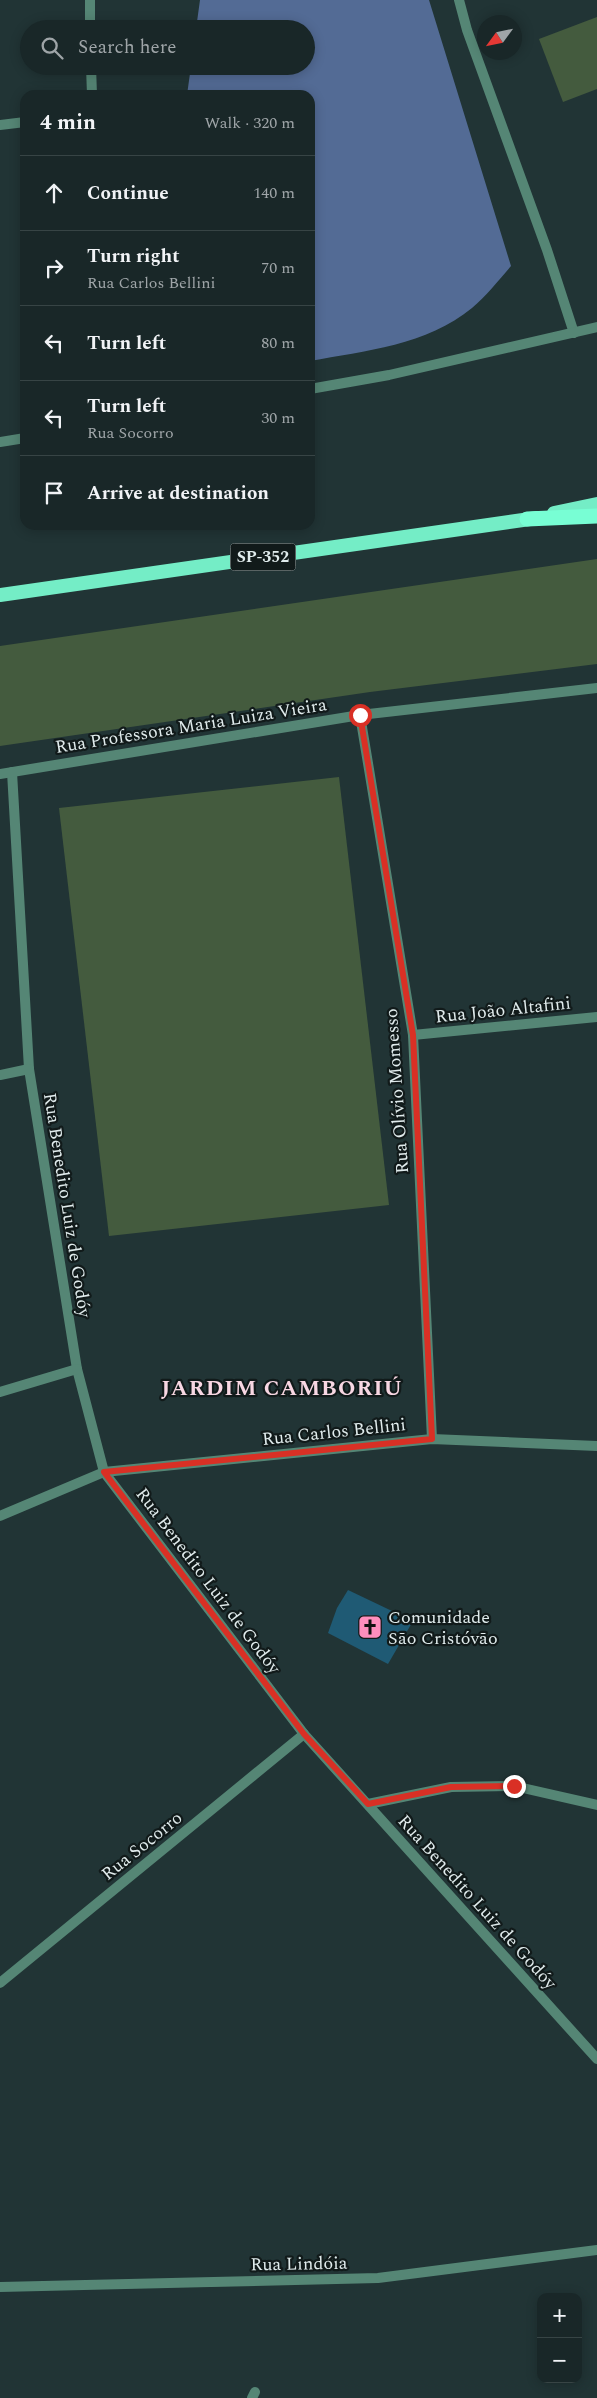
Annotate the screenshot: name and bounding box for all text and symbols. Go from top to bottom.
north arrow [477,15,522,60]
search box [20,20,315,75]
text: Search here [78,33,177,62]
icon: search [38,34,66,62]
text: 4 min [40,107,96,139]
text: Walk · 320 m [204,111,295,135]
icon: ahead [40,179,68,207]
text: Continue [87,179,169,208]
text: 140 m [253,181,295,205]
text: Turn right [87,242,180,271]
icon: right [40,254,68,282]
text: 70 m [261,256,295,280]
text: Rua Carlos Bellini [87,271,216,295]
icon: left [40,329,68,357]
text: Turn left [87,329,166,358]
text: 80 m [261,331,295,355]
text: Turn left [87,392,166,421]
icon: left [40,404,68,432]
text: 30 m [261,406,295,430]
text: Rua Socorro [87,421,174,445]
icon: arrive [40,479,68,507]
text: Arrive at destination [87,479,269,508]
road number: SP-352 [230,544,296,570]
street label: Rua Professora Maria Luiza Vieira [53,691,329,761]
route start [349,704,372,727]
street label: Rua João Altafini [434,989,572,1031]
street label: Rua Olívio Momesso [378,1008,416,1174]
street label: Rua Benedito Luiz de Godóy [36,1091,98,1321]
district label: JARDIM CAMBORIÚ [161,1372,403,1405]
street label: Rua Carlos Bellini [261,1411,407,1453]
street label: Rua Benedito Luiz de Godóy [129,1482,288,1681]
place label: Comunidade São Cristóvão [388,1604,498,1652]
church icon: Comunidade São Cristóvão [357,1614,383,1640]
route end [503,1775,526,1798]
street label: Rua Socorro [96,1805,188,1887]
street label: Rua Benedito Luiz de Godóy [391,1809,564,1996]
street label: Rua Lindóia [250,2250,348,2278]
map controls [537,2293,582,2383]
button: + [537,2293,582,2338]
button: − [537,2338,582,2383]

